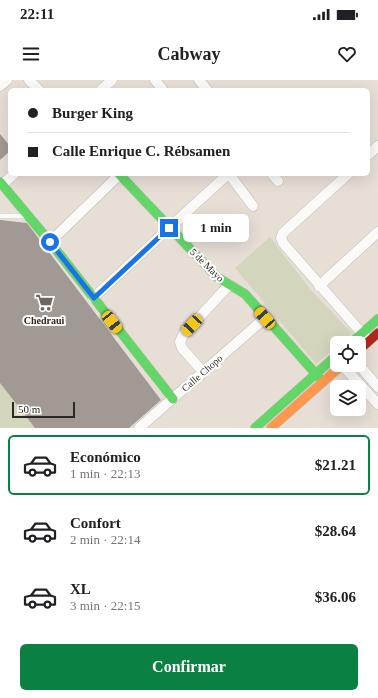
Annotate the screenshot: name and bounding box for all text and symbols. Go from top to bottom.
text: 22:11 [20,6,54,22]
icon: menu [20,43,42,65]
icon: heart [336,43,358,65]
text: Cabway [157,44,221,64]
text: Burger King [52,105,133,121]
text: Calle Enrique C. Rébsamen [52,143,230,159]
callout: 1 min [183,214,249,242]
route end [160,219,178,237]
text: 1 min [200,220,232,235]
route start [41,233,59,251]
street label: 5 de Mayo [188,246,226,284]
supermarket icon: Chedraui [34,293,54,313]
car [253,305,277,331]
car [100,309,124,335]
car [179,312,205,338]
place label: Chedraui [24,315,65,326]
map controls [330,336,366,416]
button: locate [330,336,366,372]
street label: Calle Chopo [179,352,225,394]
button: layers [330,380,366,416]
scale bar [12,400,75,419]
text: 50 m [18,403,40,415]
icon: car [22,447,58,483]
text: Económico [70,449,141,465]
text: $21.21 [315,457,356,473]
text: 1 min · 22:13 [70,466,140,481]
icon: car [22,513,58,549]
text: Confort [70,515,121,531]
text: $28.64 [315,523,356,539]
text: 2 min · 22:14 [70,532,140,547]
icon: car [22,579,58,615]
text: XL [70,581,91,597]
text: $36.06 [315,589,356,605]
text: 3 min · 22:15 [70,598,140,613]
button: Confirmar [20,644,358,690]

